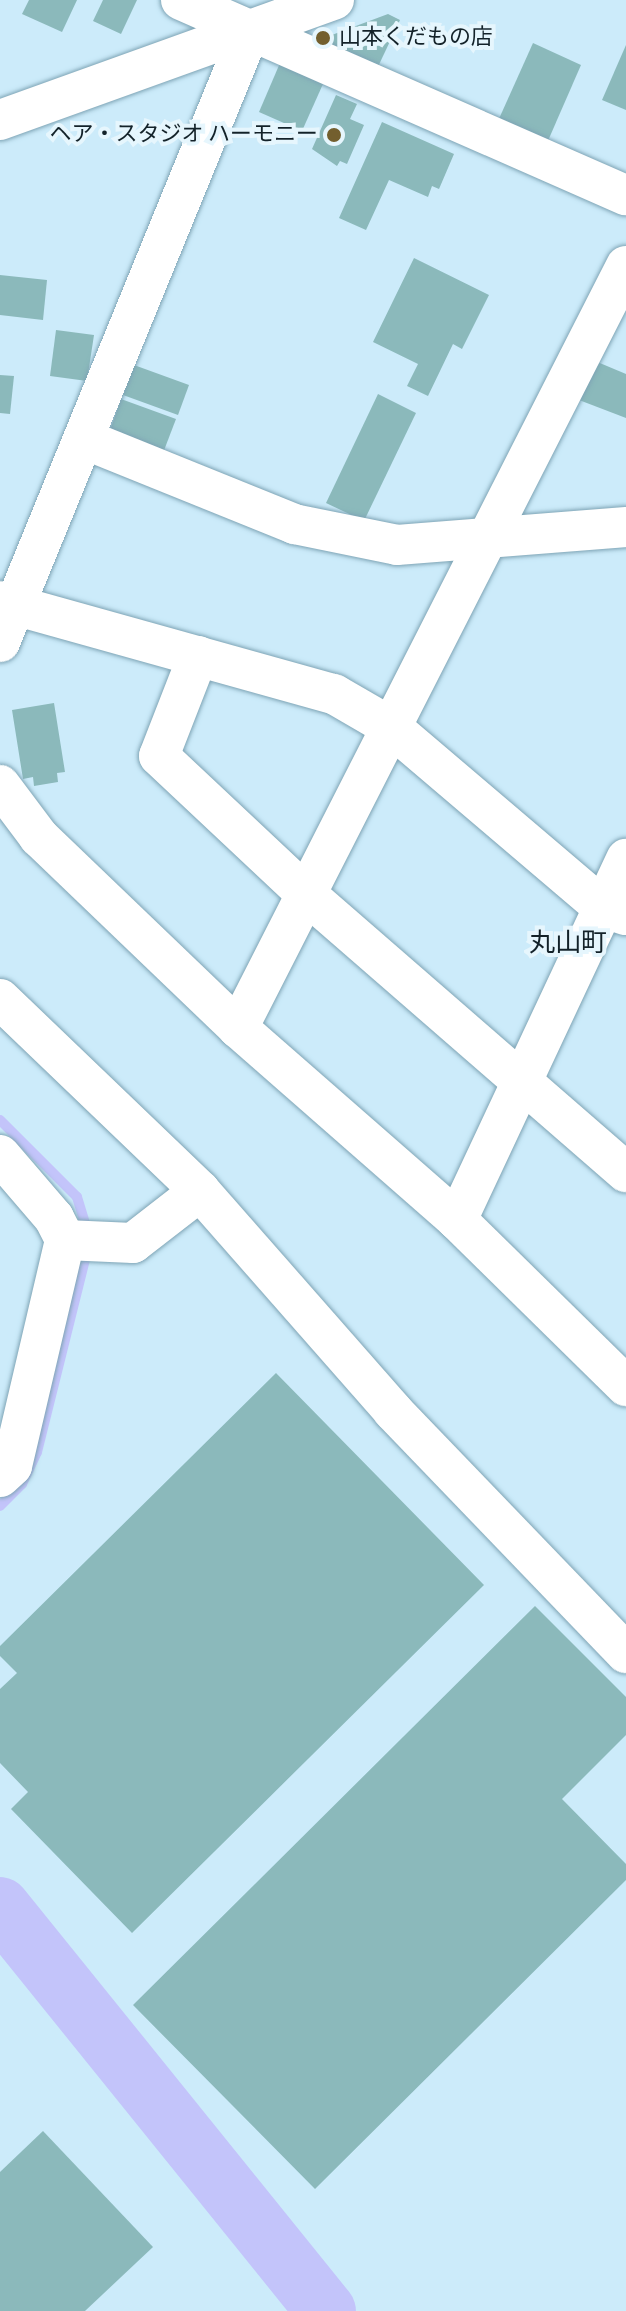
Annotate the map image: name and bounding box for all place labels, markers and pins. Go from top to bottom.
place label: 山本くだもの店 [339,25,493,51]
marker: 山本くだもの店 [314,29,332,47]
place label: ヘア・スタジオ ハーモニー [50,122,318,148]
marker: ヘア・スタジオ ハーモニー [325,126,343,144]

